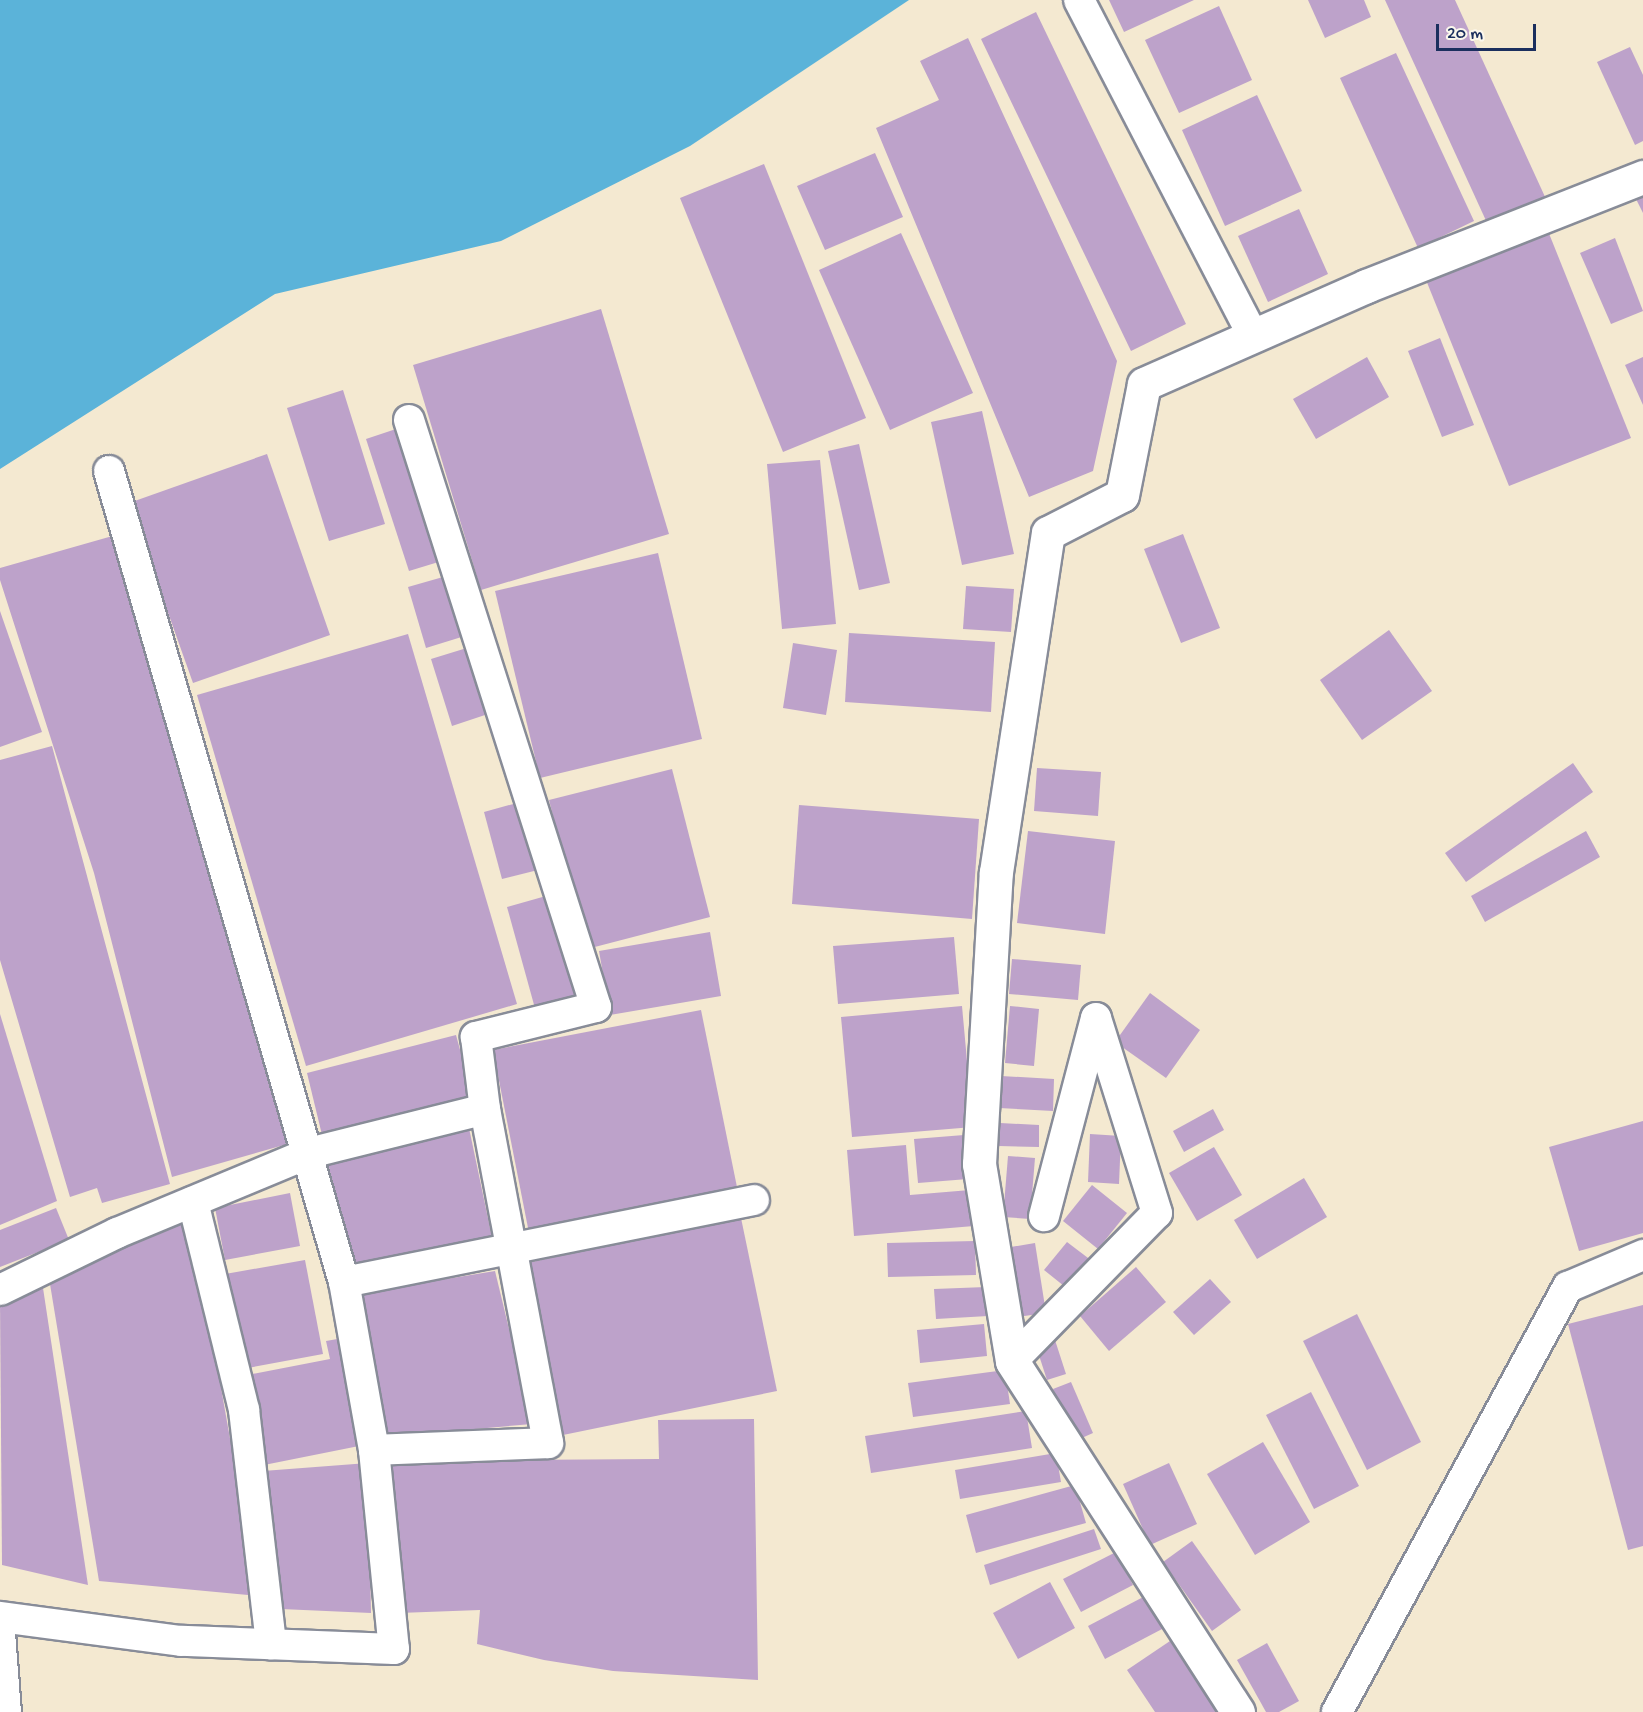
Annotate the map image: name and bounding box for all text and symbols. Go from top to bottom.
scale bar [1439,12,1540,50]
text: 20 m [1447,24,1483,45]

